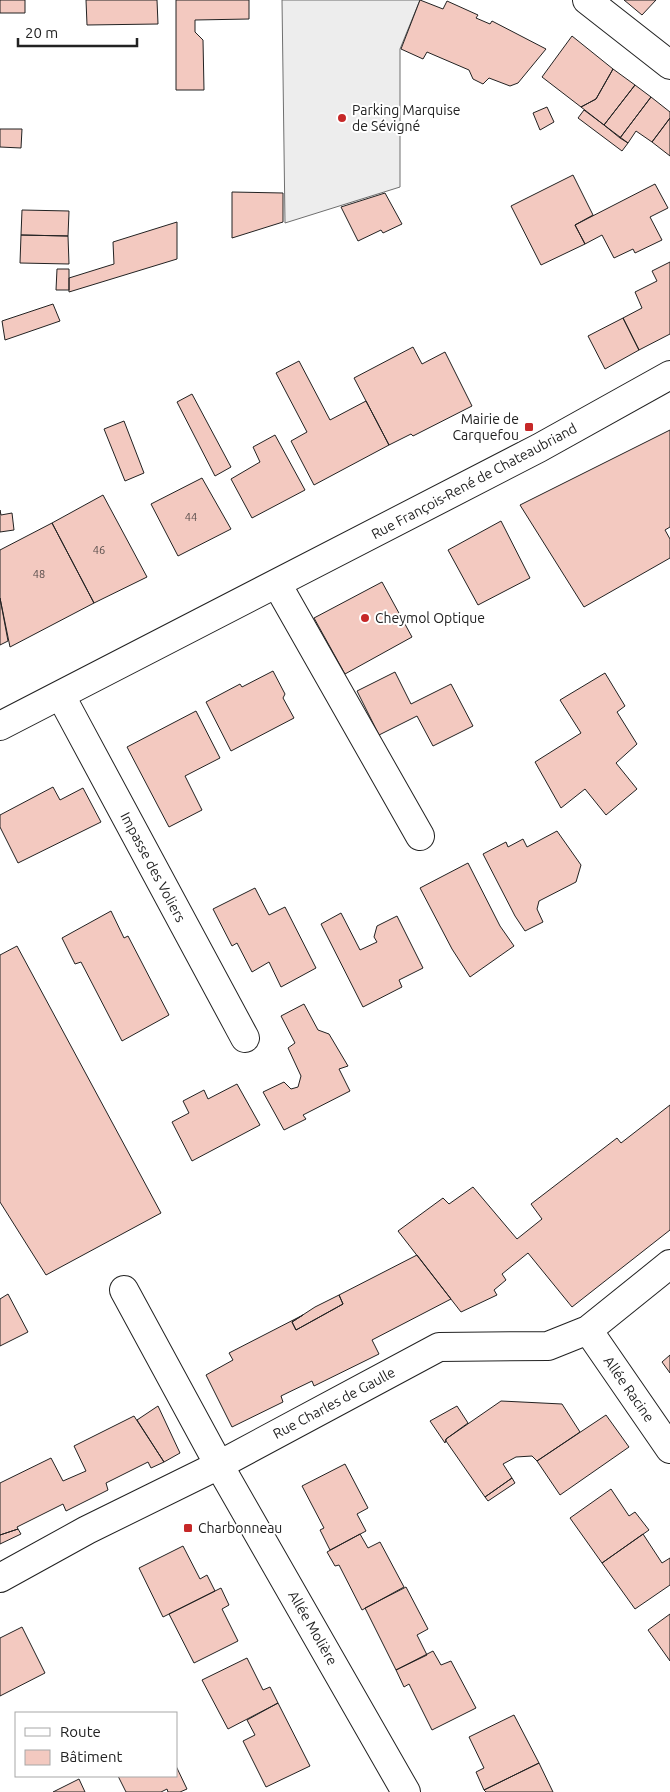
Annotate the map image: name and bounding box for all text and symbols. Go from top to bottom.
scale bar [18,15,136,47]
text: 20 m [25,24,58,41]
place label: Parking Marquise de Sévigné [352,102,461,134]
marker: Parking Marquise de Sévigné [336,112,348,124]
place label: Mairie de Carquefou [453,411,519,443]
street label: Rue François-René de Chateaubriand [369,420,579,542]
marker: Mairie de Carquefou [523,421,535,433]
house number: 44 [185,511,197,523]
house number: 46 [93,544,105,556]
house number: 48 [33,568,45,580]
place label: Cheymol Optique [375,610,485,626]
marker: Cheymol Optique [359,612,371,624]
street label: Impasse des Voliers [117,809,189,925]
street label: Allée Racine [600,1353,658,1425]
street label: Rue Charles de Gaulle [270,1364,398,1442]
place label: Charbonneau [198,1520,282,1536]
marker: Charbonneau [182,1522,194,1534]
street label: Allée Molière [285,1588,341,1668]
legend [15,1712,178,1777]
text: Route [60,1723,101,1740]
text: Bâtiment [60,1748,123,1765]

